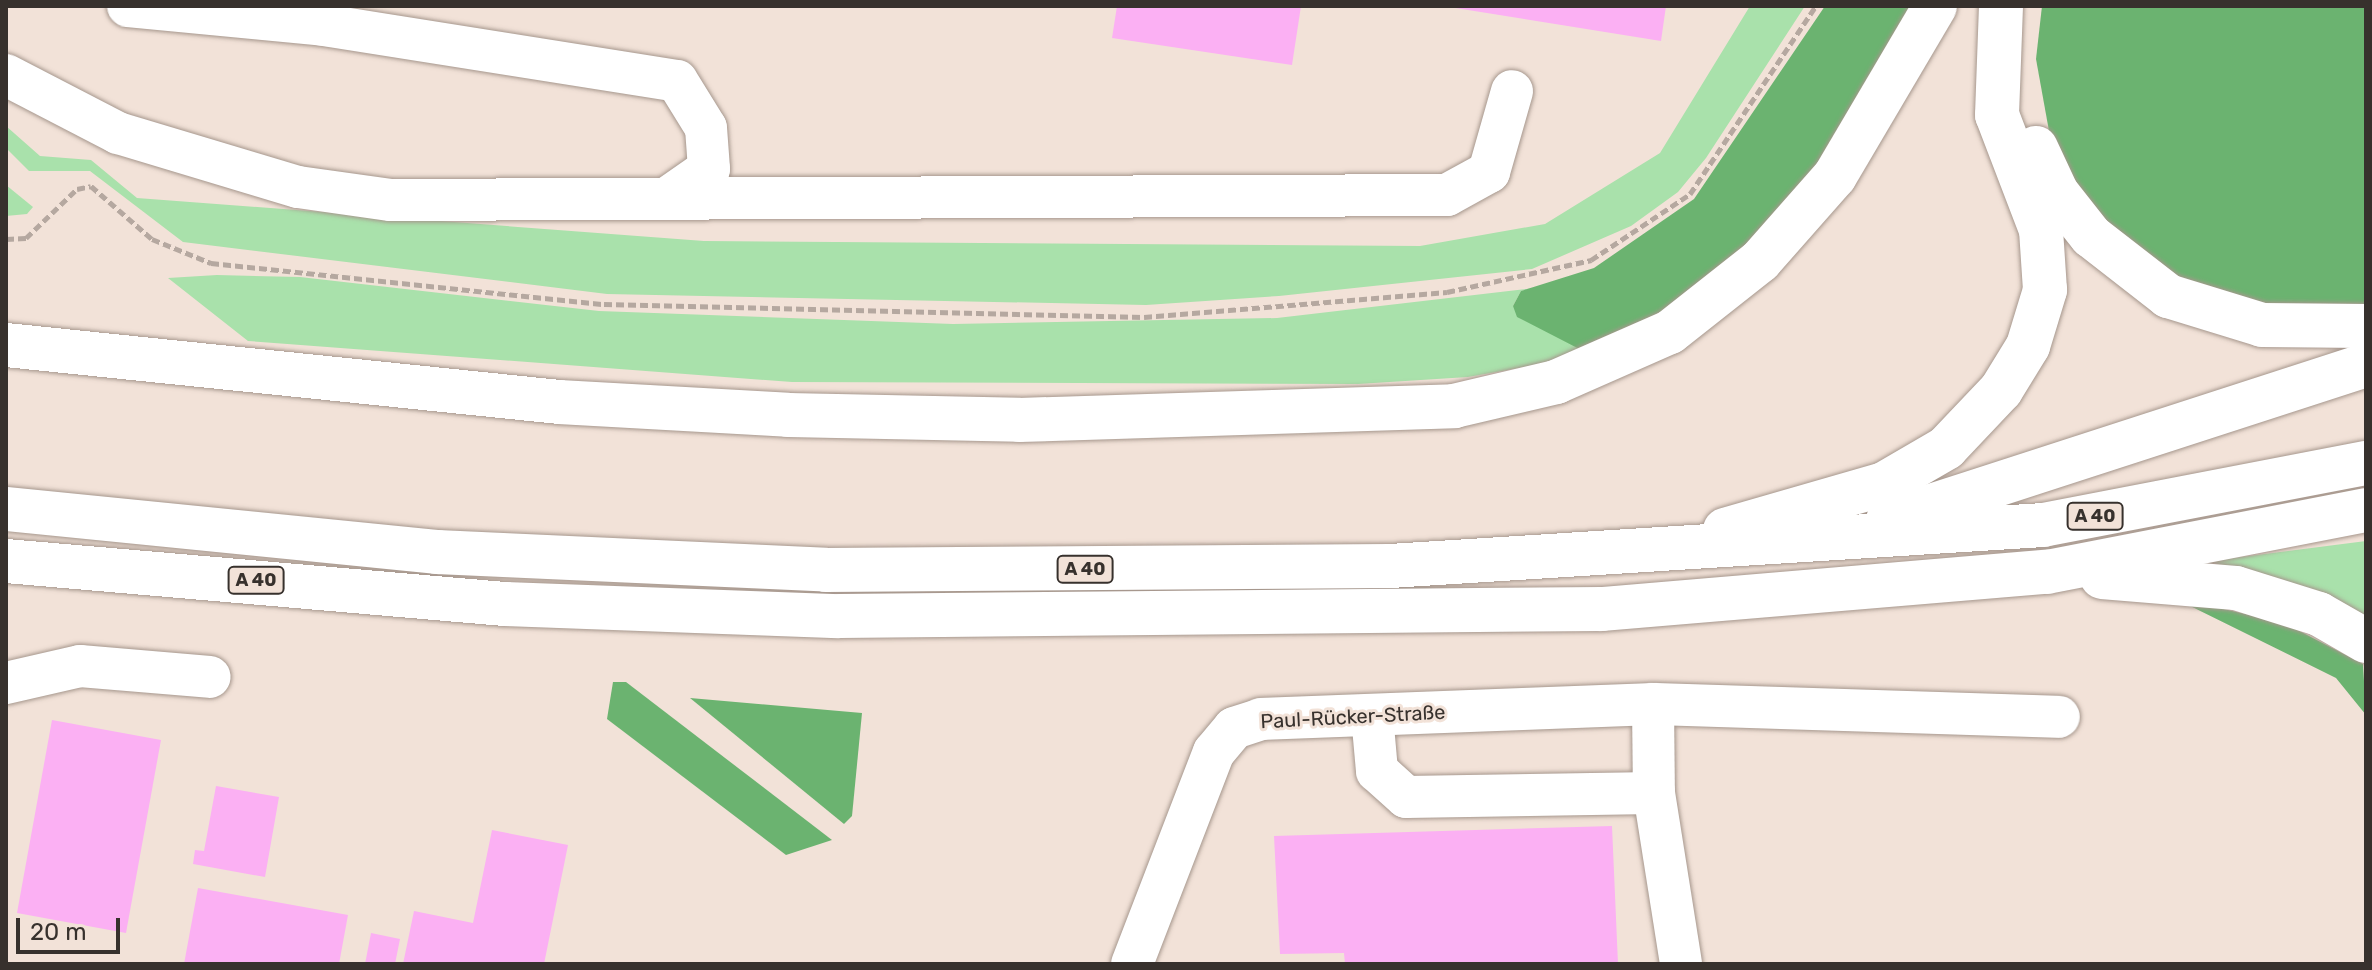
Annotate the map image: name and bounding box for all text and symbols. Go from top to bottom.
road number: A 40 [2065,502,2125,530]
road number: A 40 [1055,555,1115,583]
road number: A 40 [226,566,286,594]
street label: Paul-Rücker-Straße [1260,700,1446,734]
scale bar [20,902,124,952]
text: 20 m [30,918,87,946]

